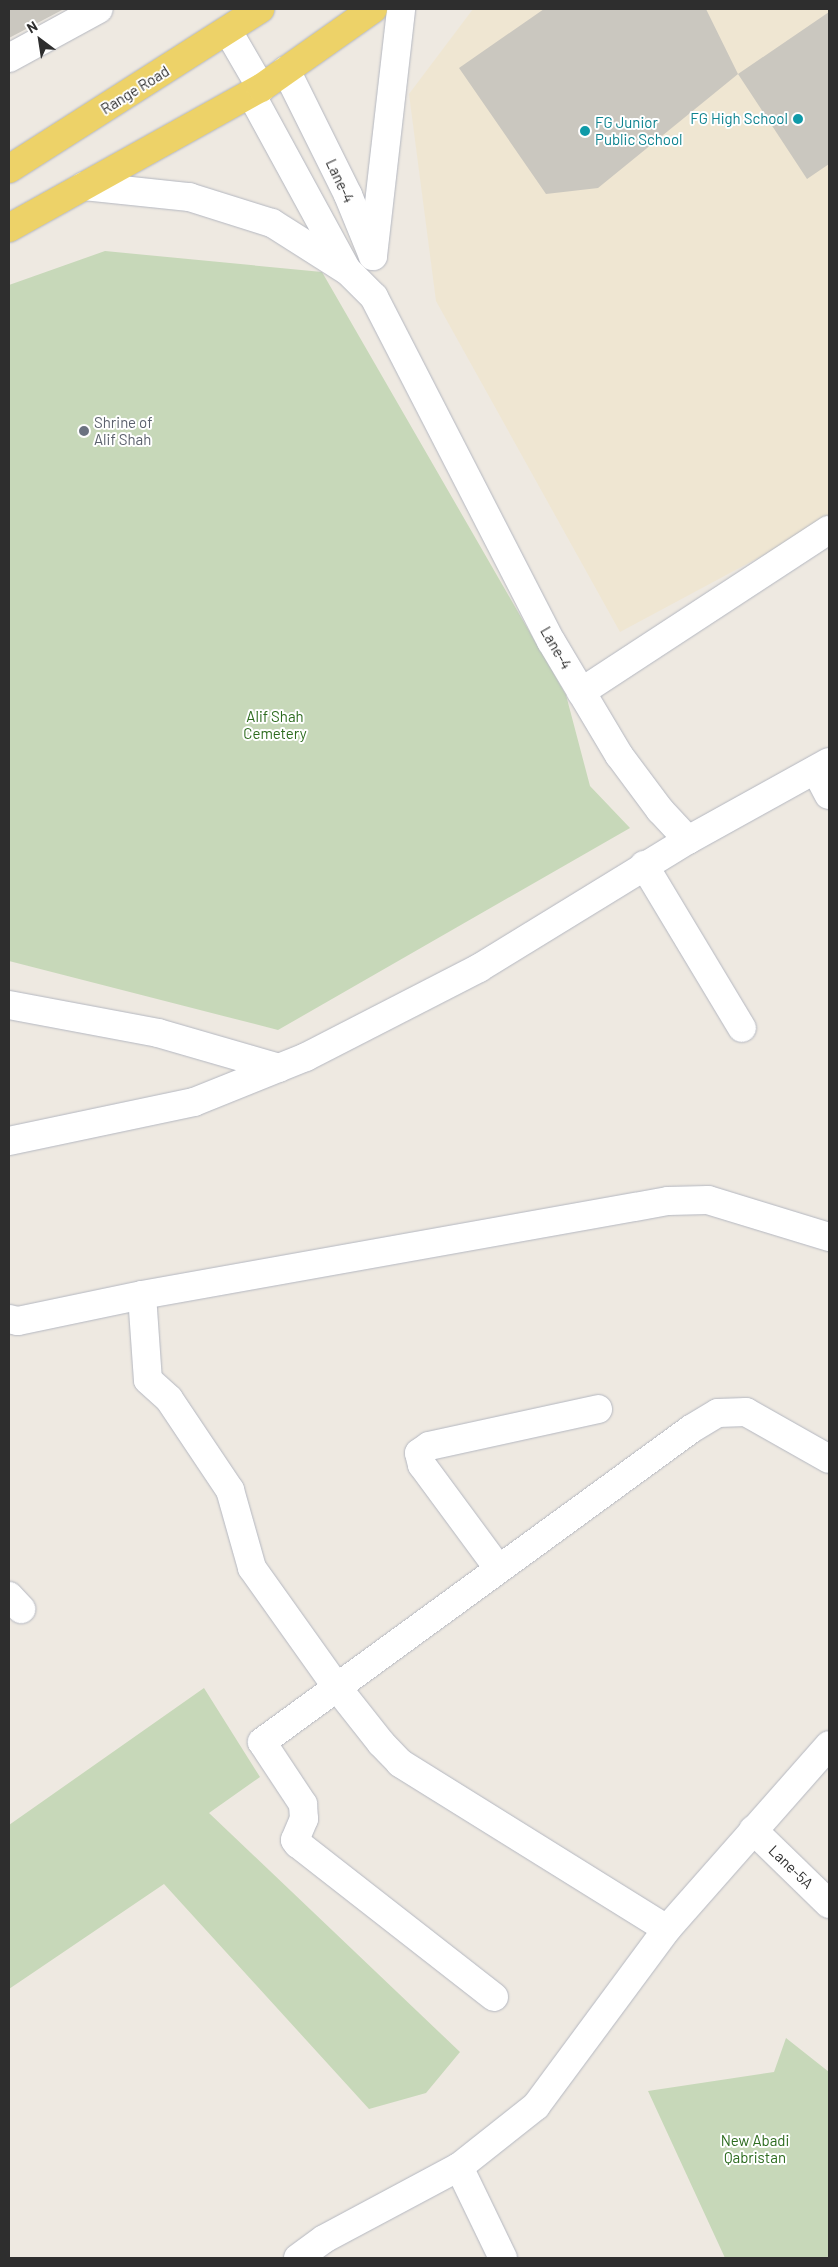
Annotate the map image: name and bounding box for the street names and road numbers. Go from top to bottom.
street label: Range Road [98,62,172,118]
street label: Lane-4 [322,156,358,206]
street label: Lane-4 [537,623,575,673]
street label: Lane-5A [765,1841,817,1893]

